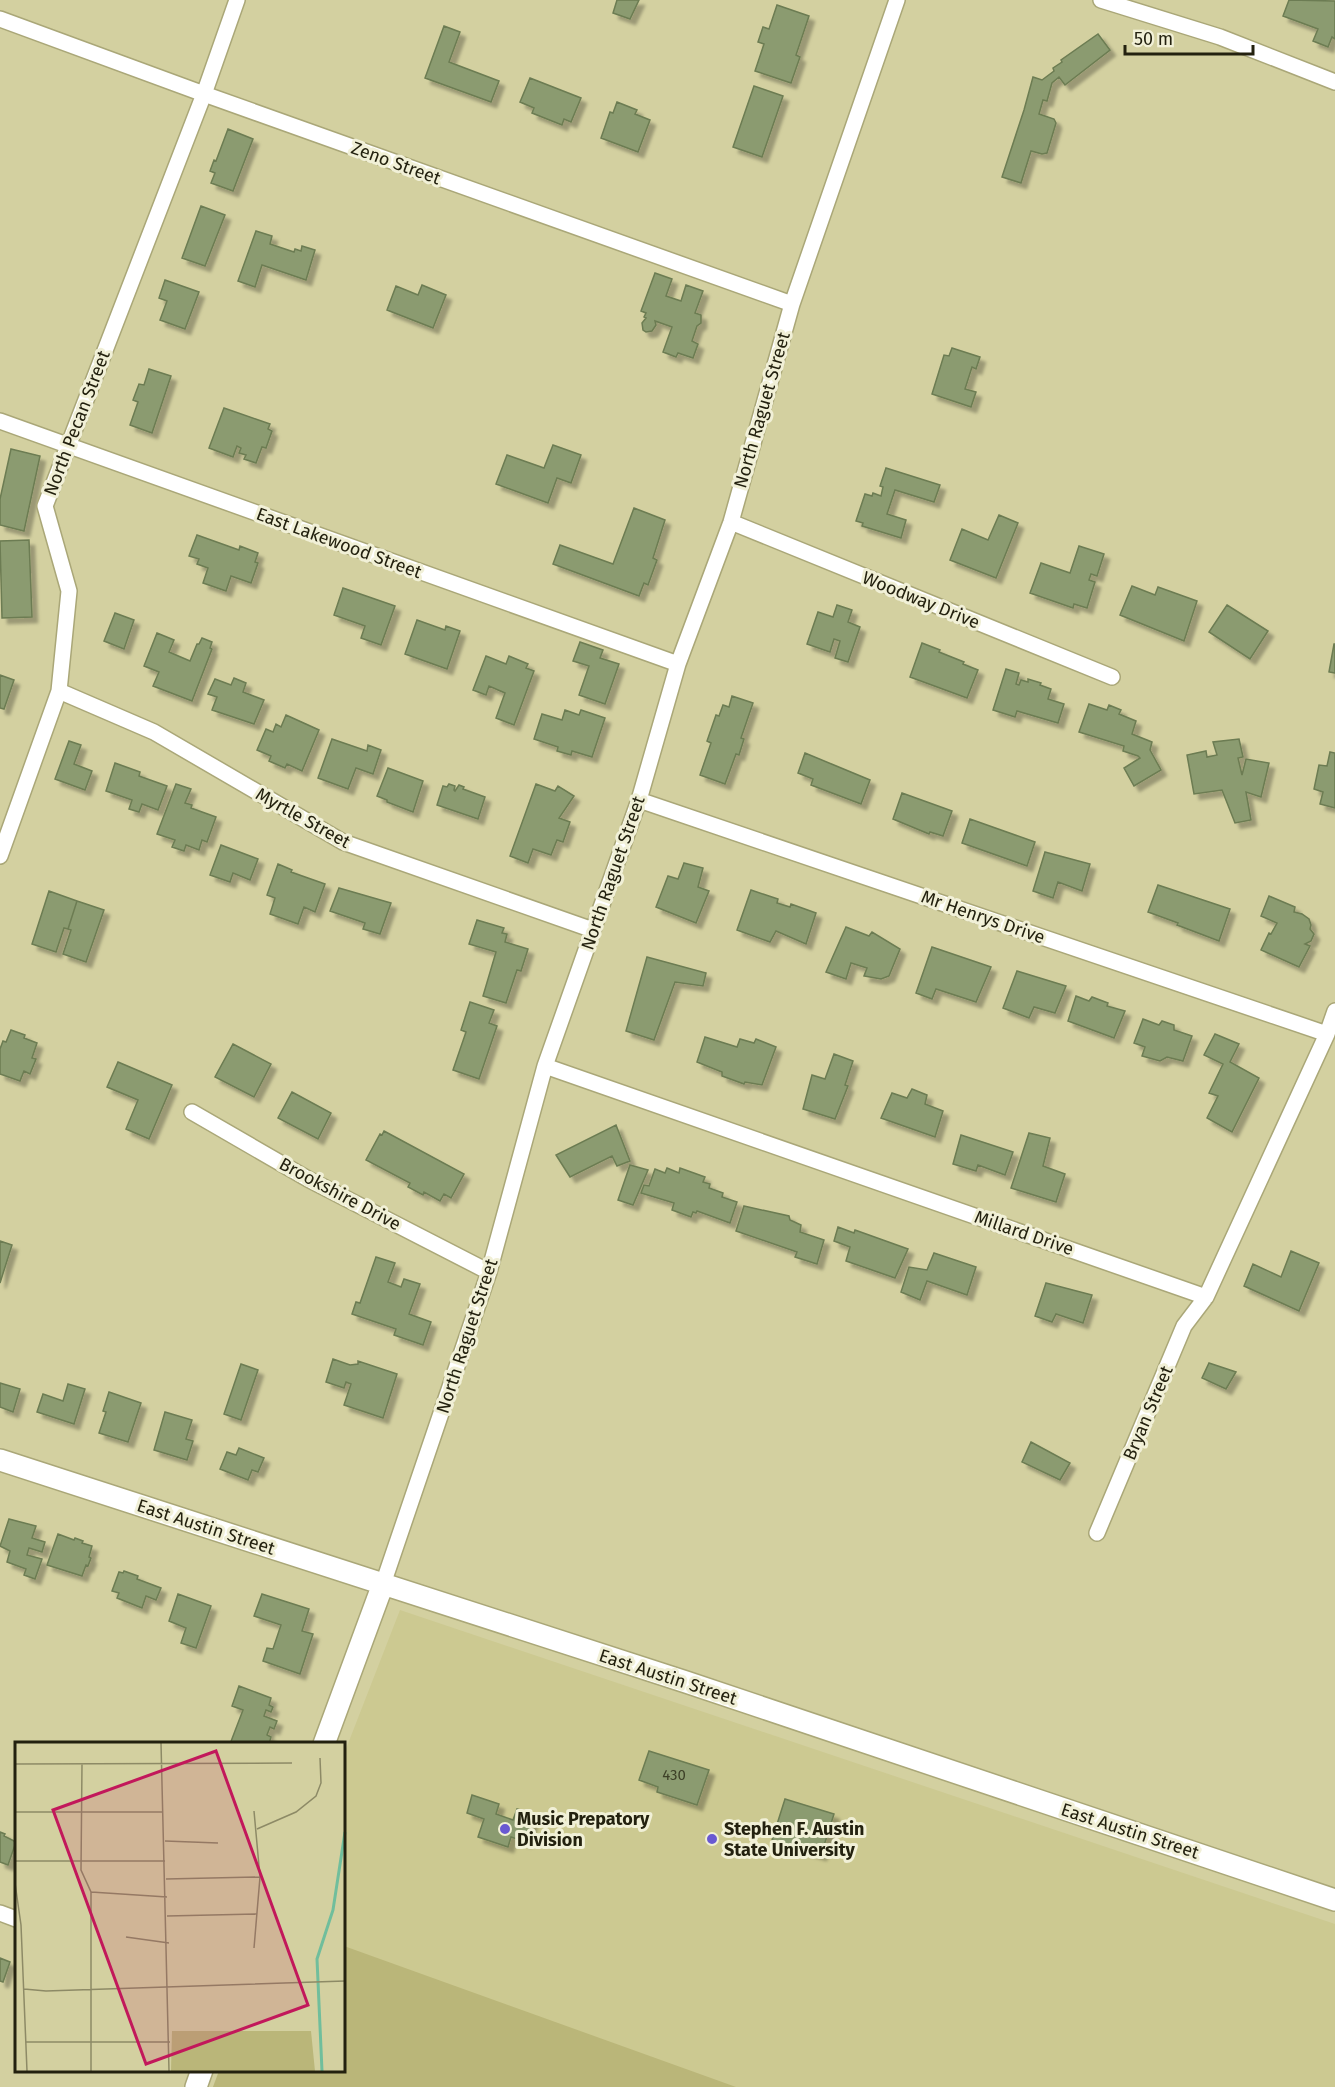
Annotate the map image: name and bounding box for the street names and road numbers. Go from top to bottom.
street label: Zeno Street [348,137,444,189]
street label: North Raguet Street [729,329,795,491]
street label: North Pecan Street [39,347,115,499]
street label: East Lakewood Street [253,503,425,583]
street label: Woodway Drive [859,566,983,634]
street label: Myrtle Street [252,783,355,853]
street label: North Raguet Street [576,793,650,953]
street label: Mr Henrys Drive [918,886,1048,948]
street label: Brookshire Drive [275,1153,405,1235]
street label: Millard Drive [971,1206,1077,1260]
street label: North Raguet Street [432,1255,503,1416]
street label: Bryan Street [1118,1362,1178,1464]
street label: East Austin Street [134,1494,278,1560]
street label: East Austin Street [596,1644,740,1710]
street label: East Austin Street [1058,1798,1202,1864]

